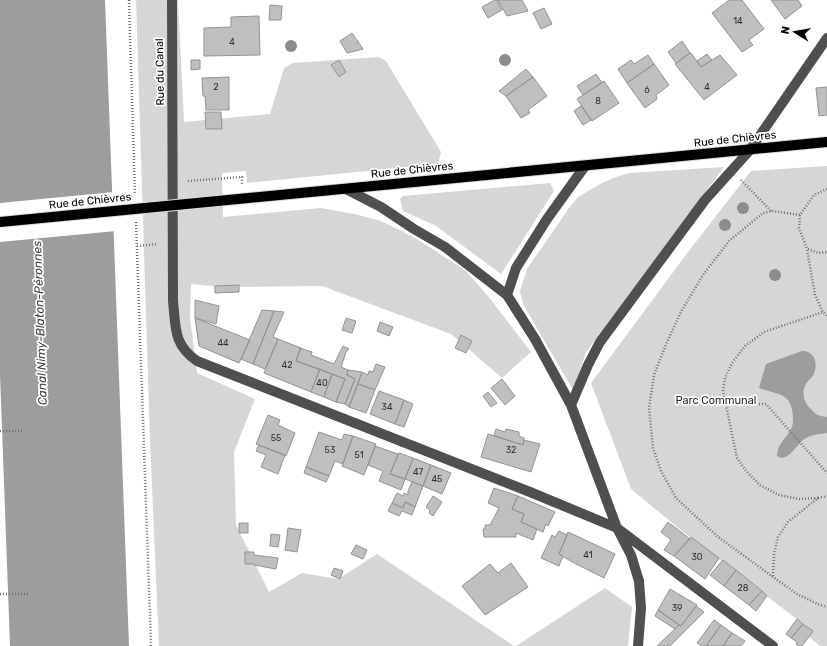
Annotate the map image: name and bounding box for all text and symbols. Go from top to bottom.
north arrow [775,12,815,52]
house number: 14 [733,16,743,26]
text: N [779,25,793,35]
house number: 4 [229,37,235,47]
street label: Rue du Canal [153,38,167,106]
house number: 2 [213,82,219,92]
house number: 4 [704,82,710,92]
house number: 6 [644,85,650,95]
house number: 8 [595,96,601,106]
street label: Rue de Chièvres [693,128,777,150]
street label: Rue de Chièvres [370,159,454,181]
street label: Rue de Chièvres [48,190,132,212]
water label: Canal Nimy-Blaton-Péronnes [30,240,50,406]
house number: 44 [217,338,229,348]
house number: 42 [282,360,292,370]
house number: 40 [316,378,328,388]
park label: Parc Communal [675,394,757,407]
house number: 34 [382,402,393,412]
house number: 55 [271,433,281,443]
house number: 53 [325,445,335,455]
house number: 32 [506,445,516,455]
house number: 51 [354,450,364,460]
house number: 47 [413,467,423,477]
house number: 45 [432,474,442,484]
house number: 41 [583,550,593,560]
house number: 30 [691,552,703,562]
house number: 28 [737,583,749,593]
house number: 39 [672,603,682,613]

